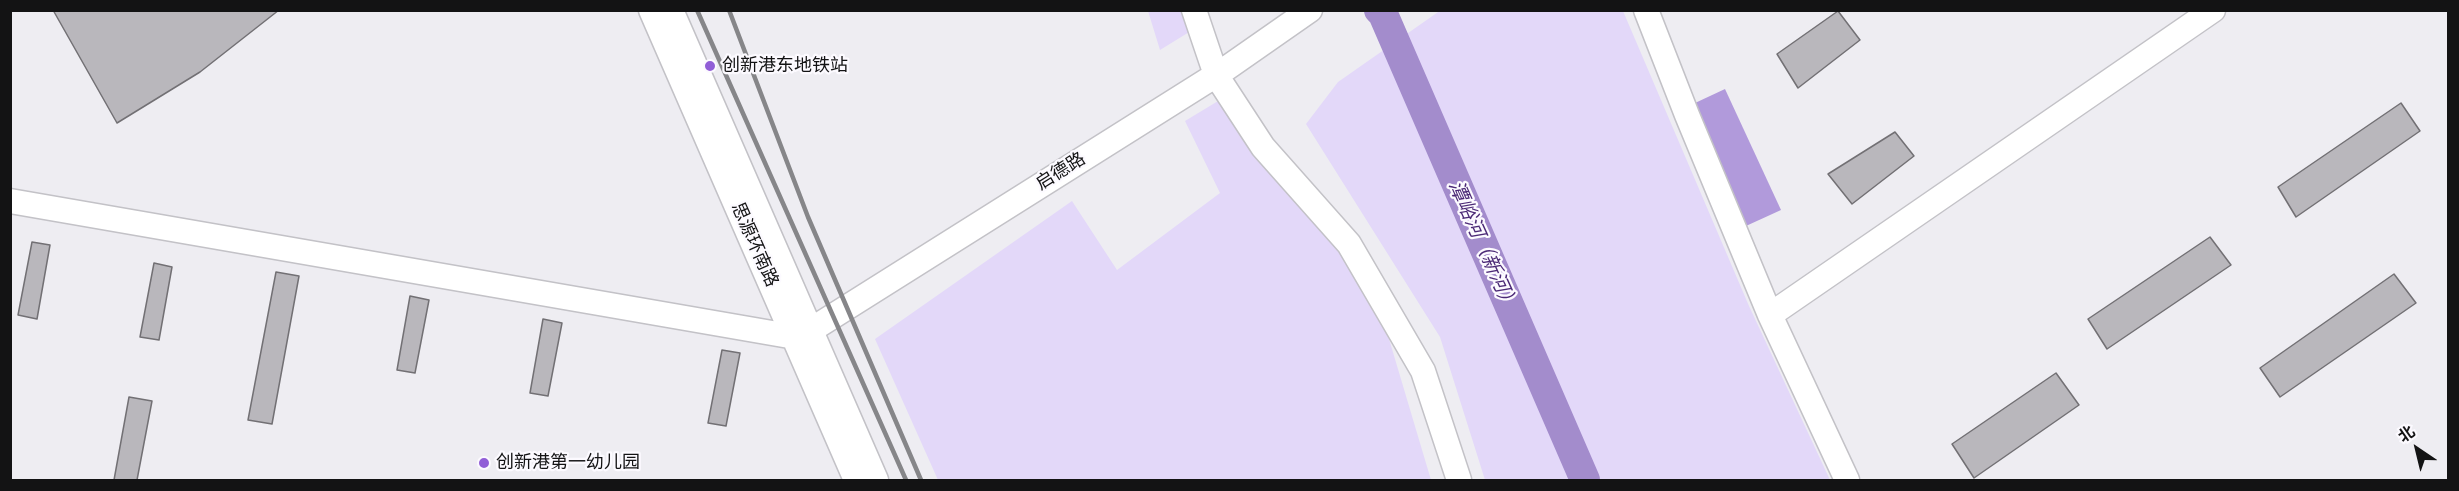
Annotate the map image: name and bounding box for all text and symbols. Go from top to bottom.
place label: 创新港东地铁站 [722,55,848,77]
marker: 创新港东地铁站 [703,59,717,73]
street label: 启德路 [1032,149,1090,195]
water label: 潭峪河（新河） [1443,177,1521,315]
street label: 思源环南路 [726,199,782,291]
north arrow [2387,419,2447,479]
text: 北 [2394,421,2419,447]
place label: 创新港第一幼儿园 [496,452,640,474]
marker: 创新港第一幼儿园 [477,456,491,470]

